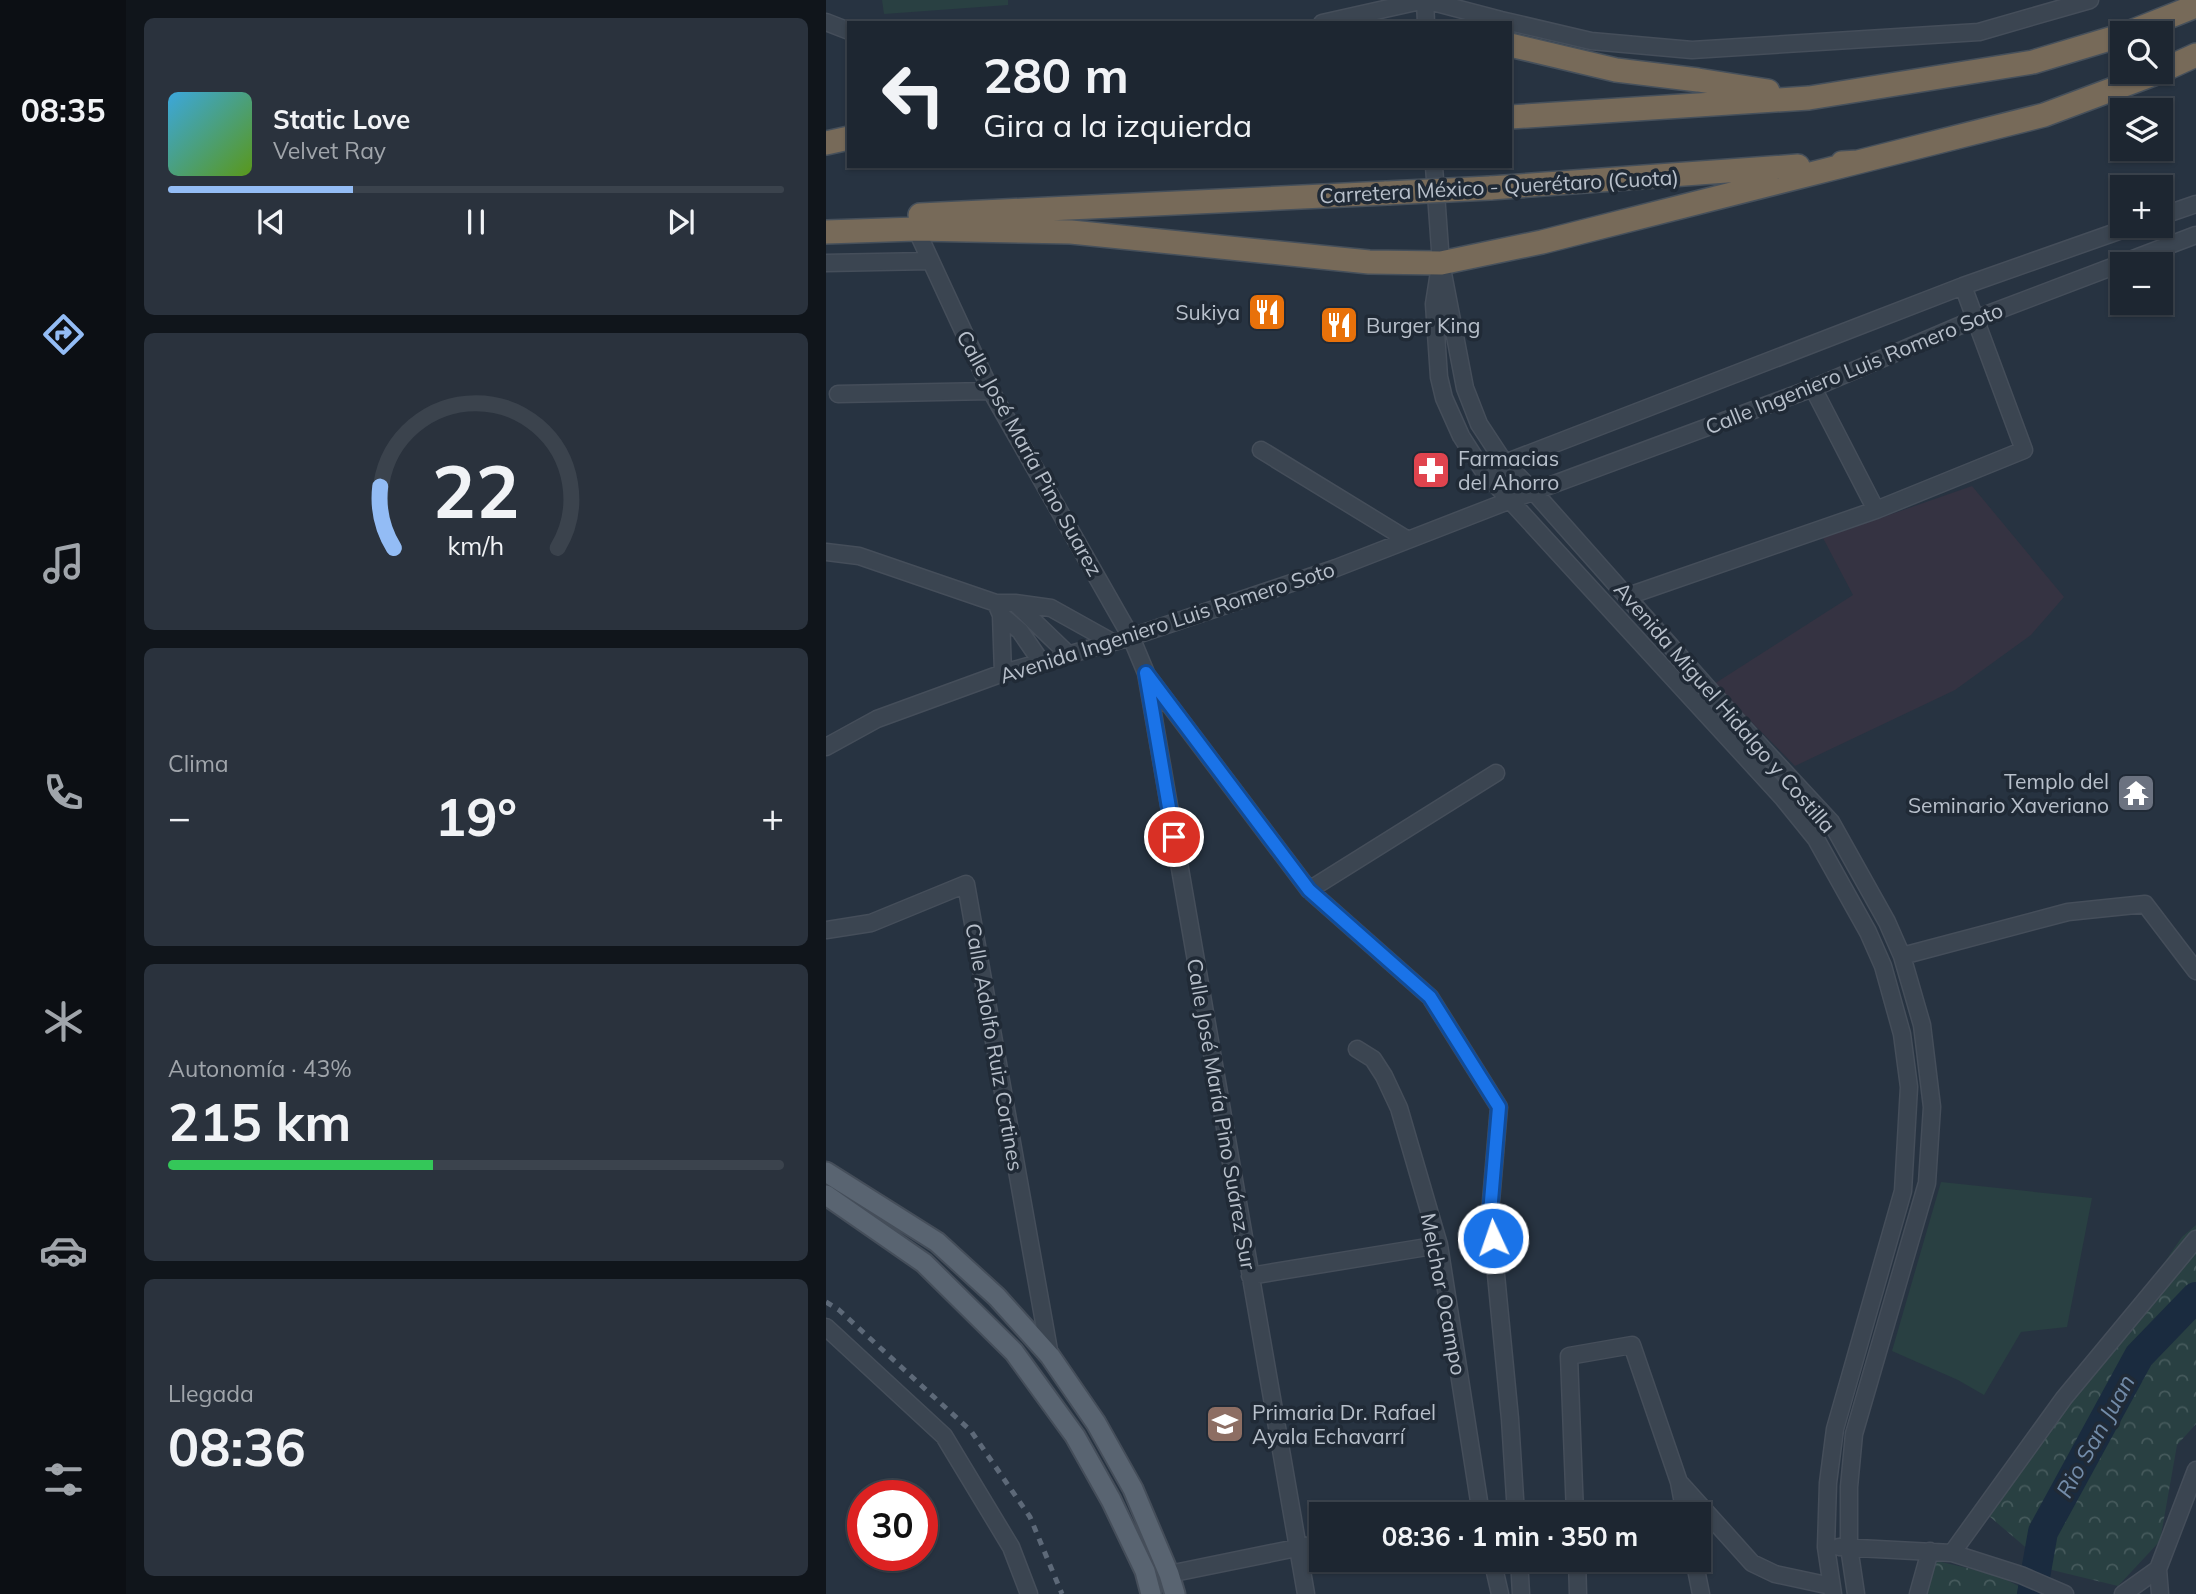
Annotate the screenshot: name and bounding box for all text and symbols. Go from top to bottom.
map controls [2110,21,2173,315]
button: search [2110,21,2173,84]
text: 280 m [983,44,1129,105]
icon: left [868,49,959,140]
text: 08:35 [21,90,105,130]
button: layers [2110,98,2173,161]
text: Static Love [273,103,410,136]
text: Gira a la izquierda [983,105,1252,145]
text: Velvet Ray [273,136,386,165]
street label: Carretera México - Querétaro (Cuota) [1319,164,1679,208]
button: + [2110,175,2173,238]
icon: previous [252,203,290,241]
icon: pause [457,203,495,241]
icon: next [662,203,700,241]
button: − [2110,252,2173,315]
restaurant icon: Sukiya [1246,291,1288,333]
street label: Calle Ingeniero Luis Romero Soto [1701,296,2007,440]
place label: Sukiya [1175,299,1240,325]
restaurant icon: Burger King [1318,304,1360,346]
icon: directions [39,310,88,359]
place label: Burger King [1366,312,1480,338]
street label: Calle José María Pino Suarez [951,326,1109,580]
text: 22 [432,445,520,536]
place label: Farmacias del Ahorro [1458,445,1559,495]
pharmacy icon: Farmacias del Ahorro [1410,449,1452,491]
text: km/h [448,530,504,561]
icon: music [39,539,88,588]
street label: Avenida Ingeniero Luis Romero Soto [996,556,1338,688]
street label: Avenida Miguel Hidalgo y Costilla [1609,576,1841,838]
text: Clima [168,749,229,778]
icon: phone [39,768,88,817]
place label: Templo del Seminario Xaveriano [1908,768,2109,818]
temple icon: Templo del Seminario Xaveriano [2115,772,2157,814]
text: 19° [435,784,517,849]
text: − [168,793,191,841]
text: + [761,793,784,841]
pin [1144,807,1204,867]
icon: arrive [1155,818,1193,856]
street label: Calle Adolfo Ruiz Cortines [960,921,1030,1173]
street label: Calle José María Pino Suárez Sur [1182,956,1262,1272]
icon: climate [39,997,88,1046]
text: Autonomía · 43% [168,1054,352,1083]
text: 215 km [168,1089,351,1154]
position arrow [1456,1201,1530,1275]
street label: Melchor Ocampo [1416,1211,1472,1377]
icon: car [39,1226,88,1275]
water label: Rio San Juan [2049,1369,2141,1503]
text: Llegada [168,1379,254,1408]
place label: Primaria Dr. Rafael Ayala Echavarrí [1252,1399,1436,1449]
school or university icon: Primaria Dr. Rafael Ayala Echavarrí [1204,1403,1246,1445]
text: 08:36 [168,1414,306,1479]
icon: filters [39,1455,88,1504]
speed limit sign: 30 [847,1480,938,1571]
text: 08:36 · 1 min · 350 m [1382,1520,1638,1553]

